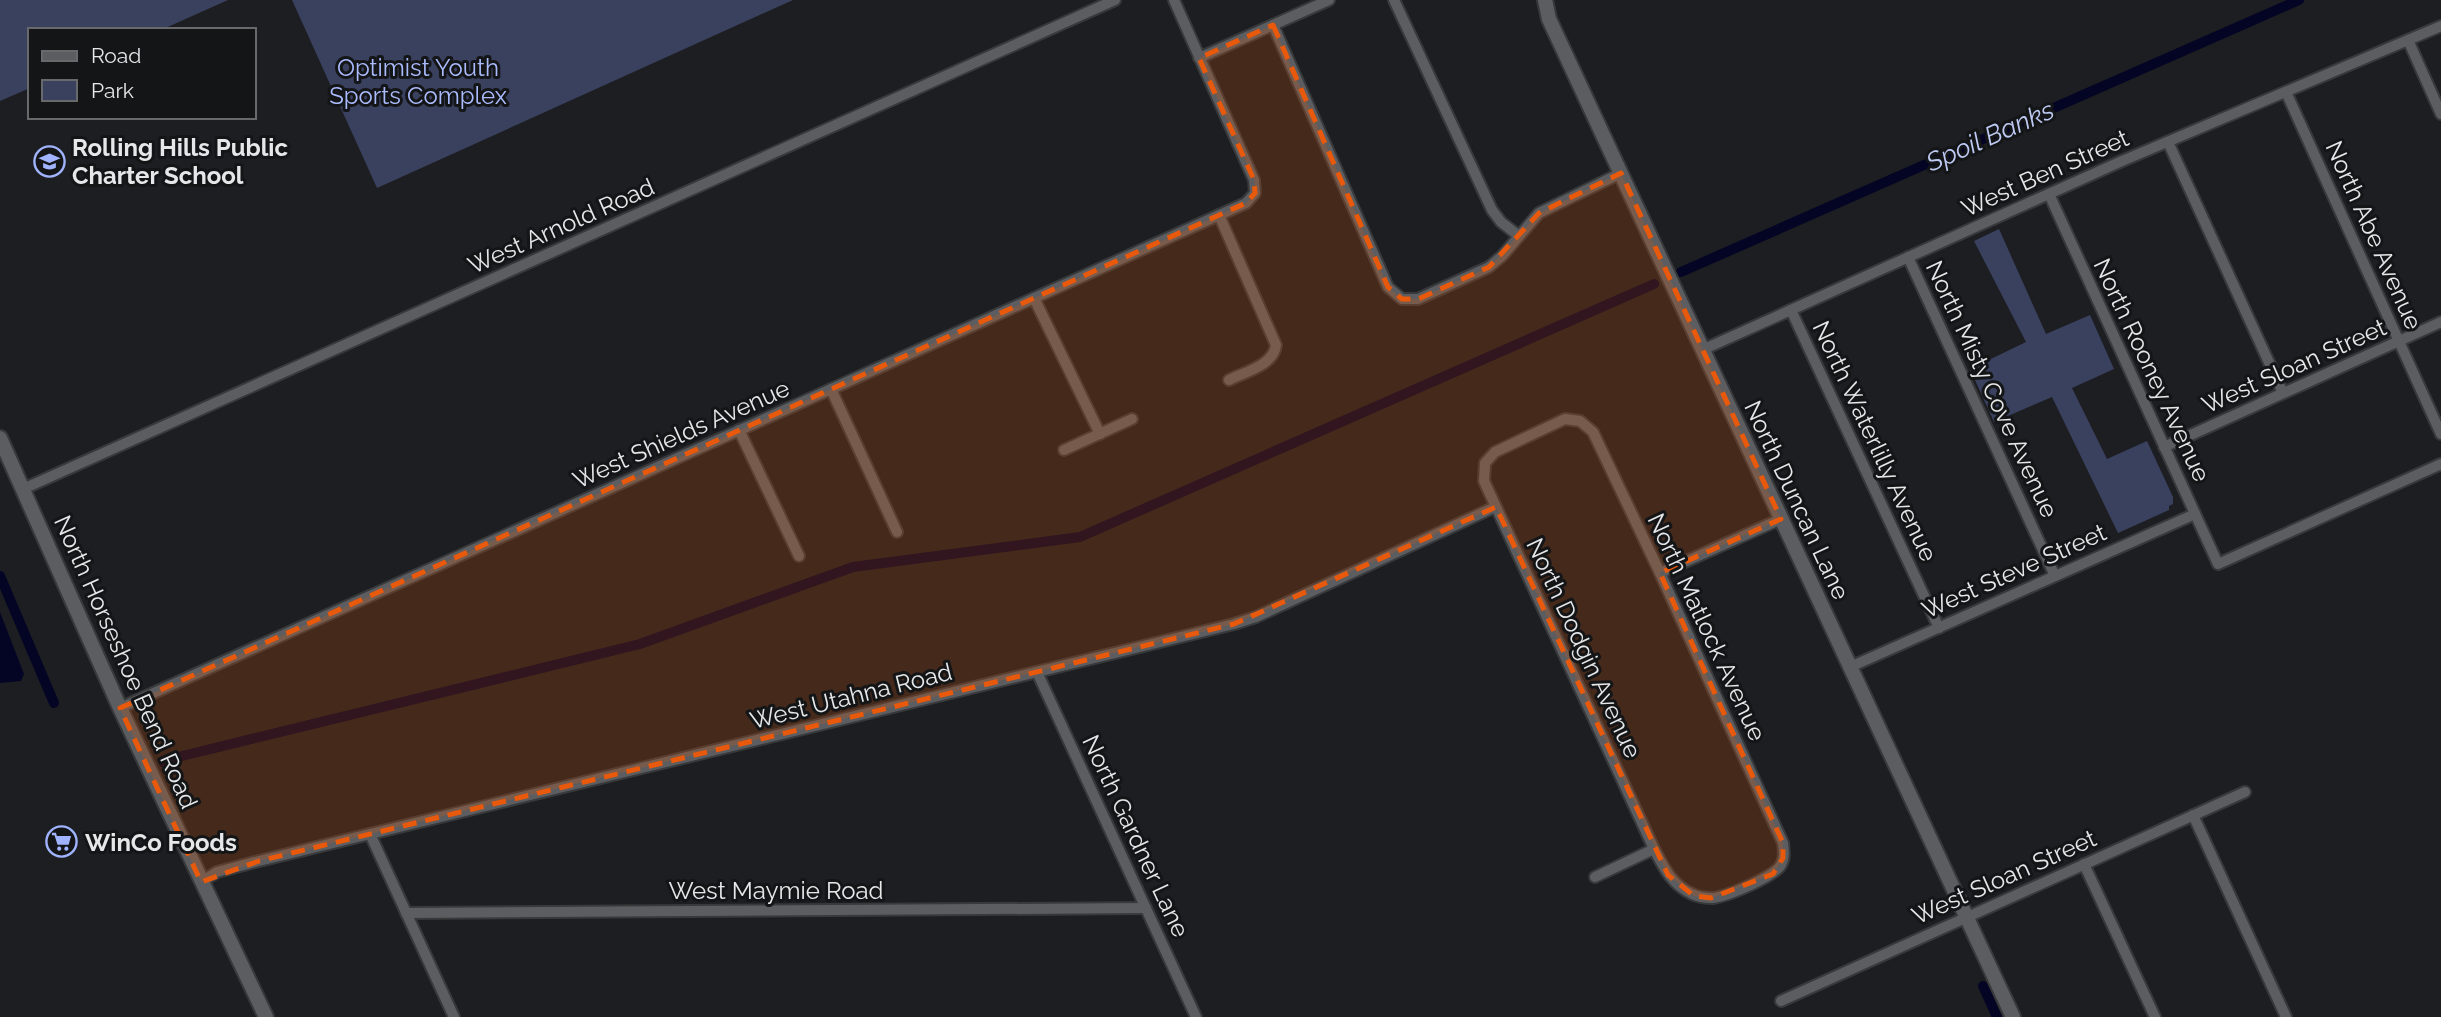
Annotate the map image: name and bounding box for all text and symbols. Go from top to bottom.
legend [28,28,256,119]
text: Road [91,43,141,68]
park label: Optimist Youth Sports Complex [329,53,507,110]
text: Park [91,78,134,103]
water label: Spoil Banks [1921,95,2058,178]
street label: West Ben Street [1957,123,2133,223]
place label: Rolling Hills Public Charter School [72,133,288,190]
street label: North Abe Avenue [2319,136,2429,334]
school or university icon: Rolling Hills Public Charter School [32,144,66,178]
street label: West Arnold Road [463,172,659,280]
street label: North Rooney Avenue [2088,254,2216,486]
street label: North Misty Cove Avenue [1920,256,2064,522]
street label: West Sloan Street [2197,312,2391,420]
street label: North Waterlilly Avenue [1807,316,1943,566]
street label: West Shields Avenue [568,373,794,495]
street label: North Duncan Lane [1738,396,1856,604]
street label: North Matlock Avenue [1642,509,1772,745]
street label: North Horseshoe Bend Road [48,511,204,813]
street label: West Steve Street [1917,517,2111,625]
street label: North Dodgin Avenue [1520,533,1648,763]
street label: West Utahna Road [747,657,955,735]
street label: North Gardner Lane [1076,730,1196,942]
street label: West Sloan Street [1907,823,2101,931]
supermarket icon: WinCo Foods [45,825,79,859]
place label: WinCo Foods [85,828,237,857]
street label: West Maymie Road [668,876,884,905]

